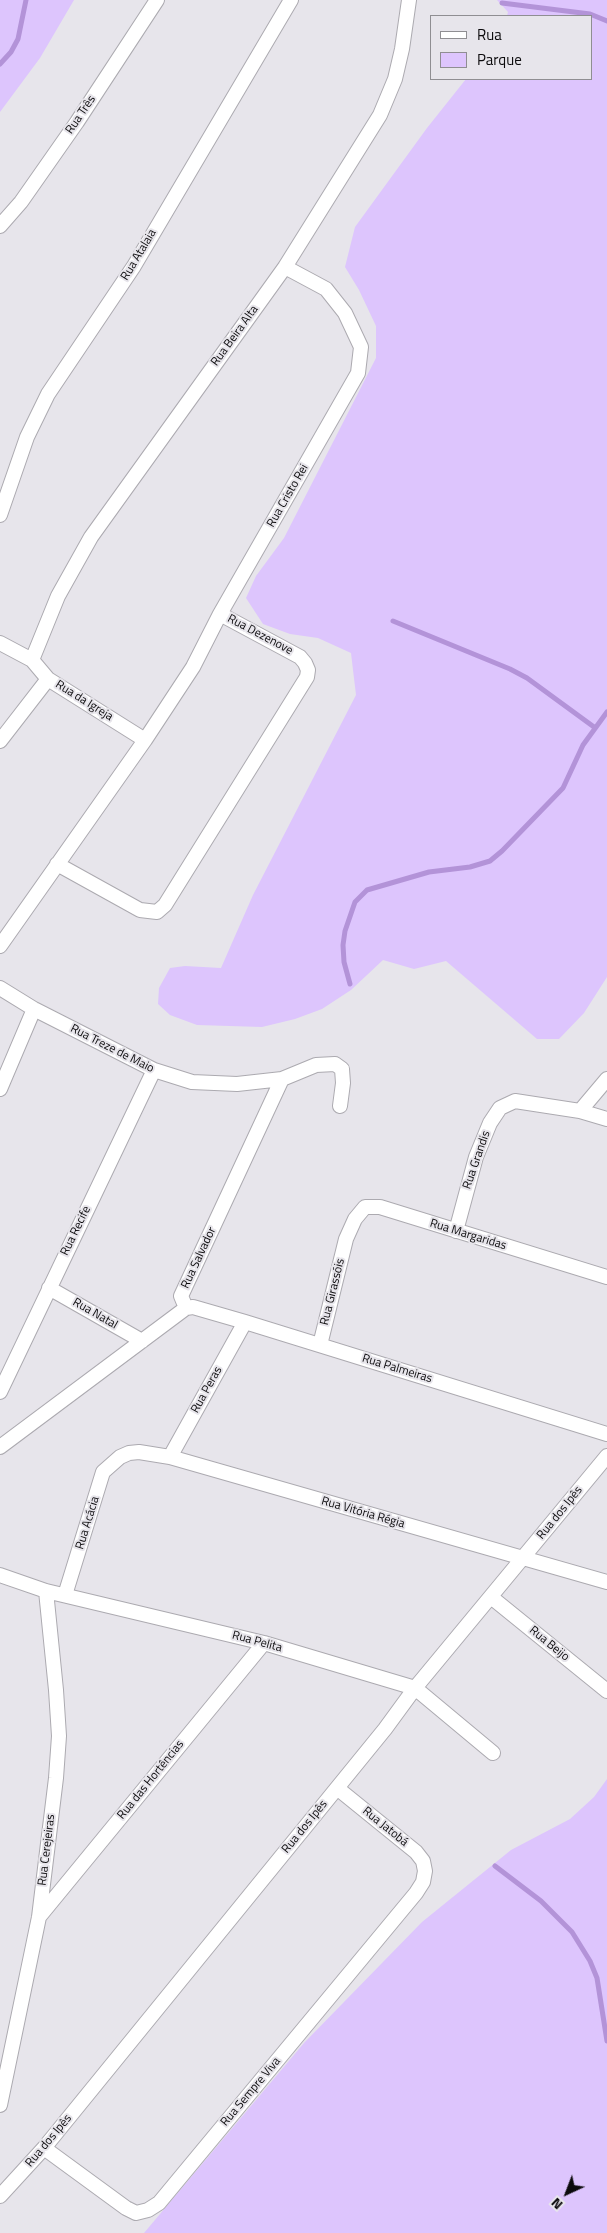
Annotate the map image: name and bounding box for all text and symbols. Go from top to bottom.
legend [430,15,592,80]
text: Rua [477,23,502,46]
text: Parque [477,48,522,71]
street label: Rua Três [63,93,99,137]
street label: Rua Atalaia [118,227,160,283]
street label: Rua Beira Alta [208,303,262,369]
street label: Rua Cristo Rei [264,462,312,530]
street label: Rua Dezenove [225,612,295,658]
street label: Rua da Igreja [53,678,115,724]
street label: Rua Treze de Maio [68,1022,156,1076]
street label: Rua Grandis [460,1129,494,1191]
street label: Rua Recife [58,1204,94,1258]
street label: Rua Margaridas [428,1217,508,1253]
street label: Rua Salvador [178,1225,220,1291]
street label: Rua Girassóis [318,1257,348,1327]
street label: Rua Natal [70,1295,120,1333]
street label: Rua Palmeiras [360,1351,434,1387]
street label: Rua Peras [188,1364,226,1416]
street label: Rua dos Ipês [534,1484,586,1542]
street label: Rua Vitória Régia [320,1494,406,1532]
street label: Rua Acácia [73,1495,103,1551]
street label: Rua Beijo [526,1623,572,1665]
street label: Rua Pelita [230,1628,284,1656]
street label: Rua das Hortências [115,1738,187,1822]
street label: Rua dos Ipês [279,1798,331,1856]
street label: Rua Jatobá [359,1804,411,1850]
street label: Rua Cerejeiras [35,1813,59,1887]
street label: Rua Sempre Viva [218,2055,284,2129]
street label: Rua dos Ipês [23,2112,75,2170]
north arrow [542,2168,592,2218]
text: N [546,2193,567,2215]

